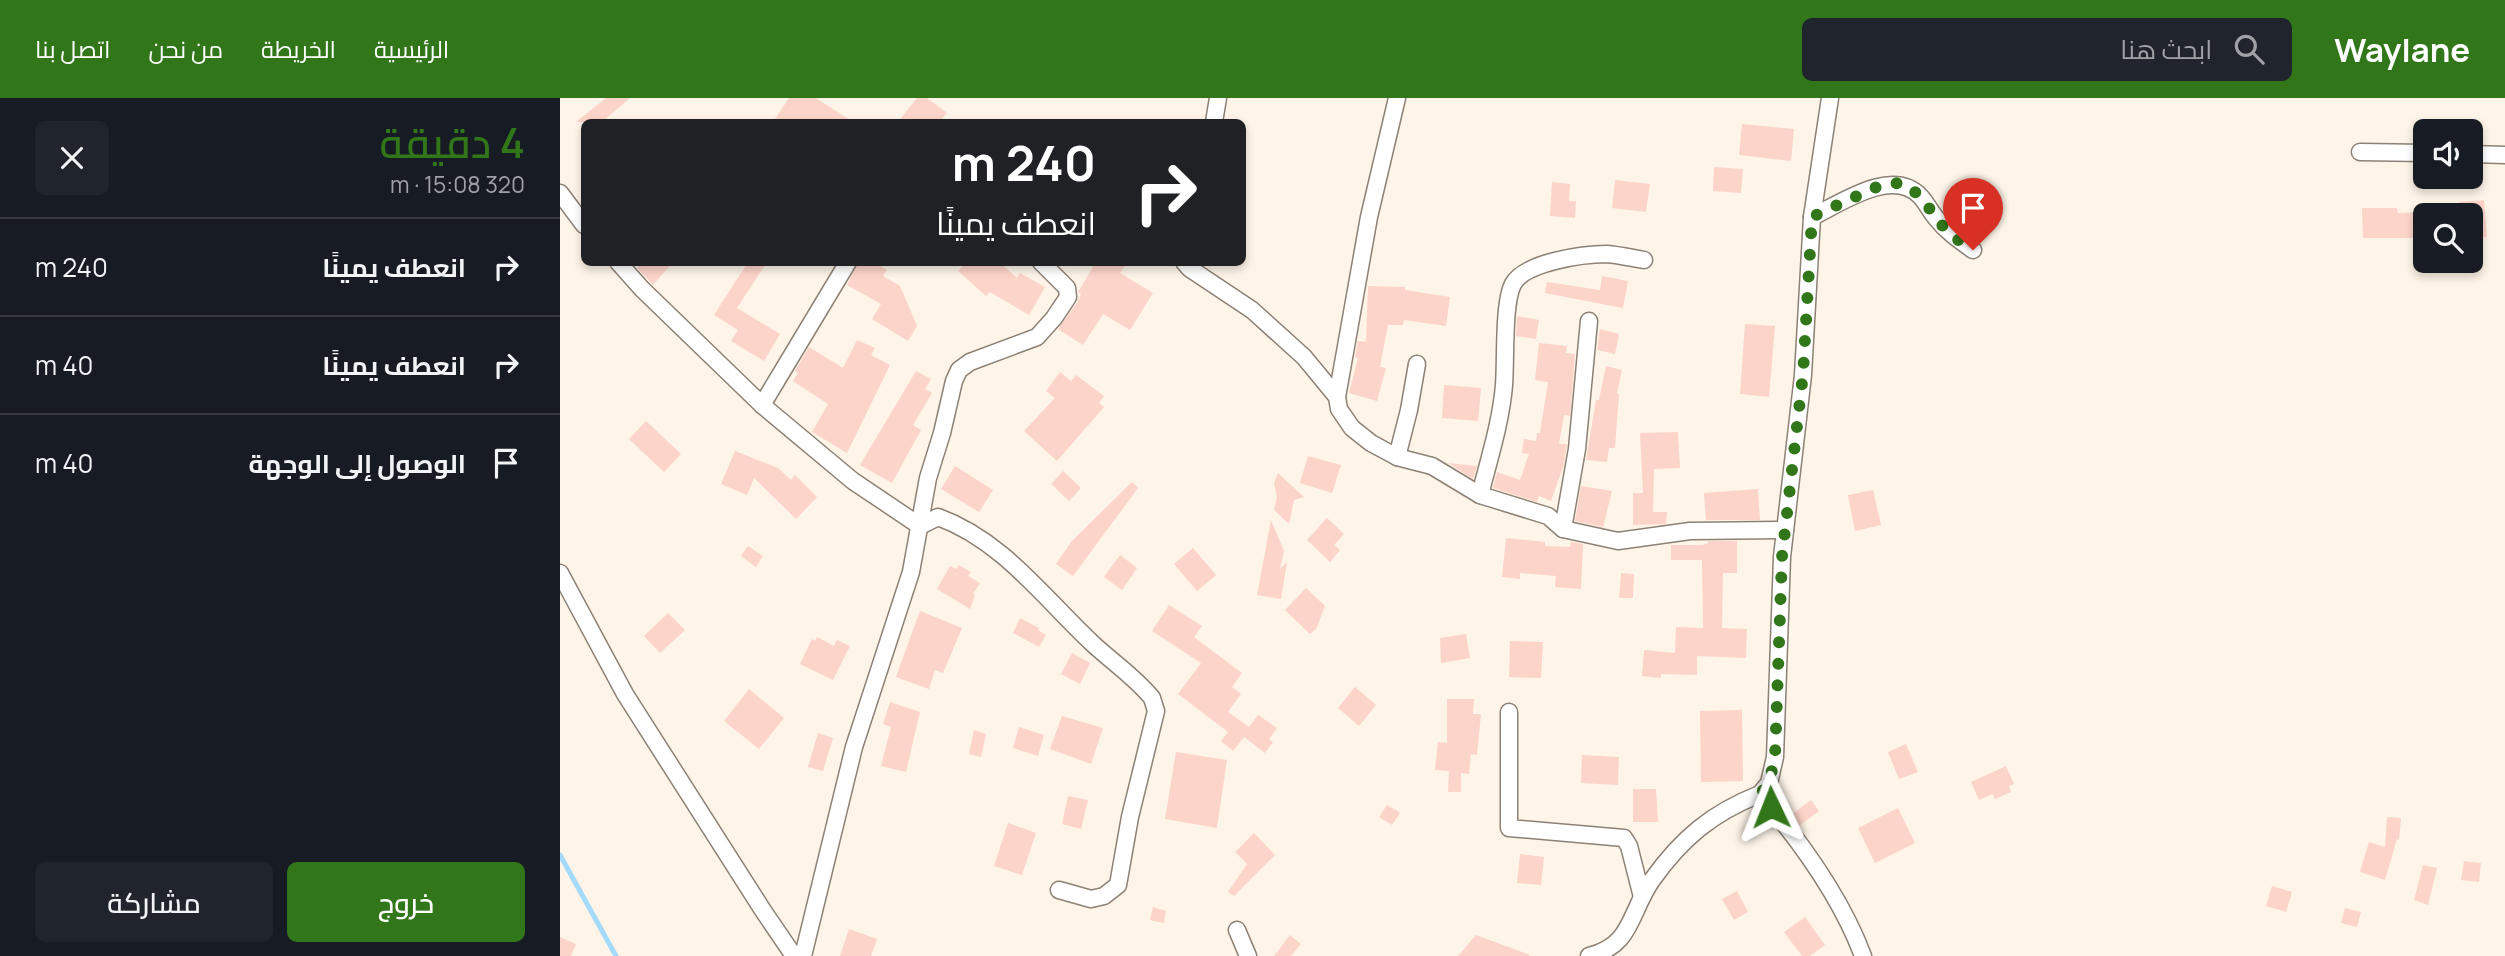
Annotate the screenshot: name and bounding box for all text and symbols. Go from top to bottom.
search box [1802,18,2292,81]
text: Waylane [2334,27,2470,72]
icon: search [2230,30,2268,68]
text: ابحث هنا [2120,31,2212,67]
text: اتصل بنا [35,32,110,65]
text: من نحن [148,32,223,65]
text: الخريطة [261,32,336,65]
text: الرئيسية [374,32,449,65]
text: 4 دقيقة [379,113,525,171]
map controls [2413,119,2483,273]
button: sound [2413,119,2483,189]
button: close [35,121,109,195]
text: 240 m [952,129,1096,196]
icon: right [1120,147,1211,238]
text: 320 m · 15:08 [390,168,525,200]
pin [1943,178,2003,250]
icon: arrive [1954,189,1992,227]
text: انعطف يمينًا [936,201,1096,245]
button: search [2413,203,2483,273]
icon: right [487,248,525,286]
text: 240 m [35,249,108,285]
text: انعطف يمينًا [322,249,466,285]
icon: right [487,346,525,384]
text: 40 m [35,347,93,383]
text: انعطف يمينًا [322,347,466,383]
icon: arrive [487,444,525,482]
text: 40 m [35,445,93,481]
text: الوصول إلى الوجهة [248,445,466,481]
position arrow [1734,770,1808,844]
button: مشاركة [35,862,273,942]
button: خروج [287,862,525,942]

